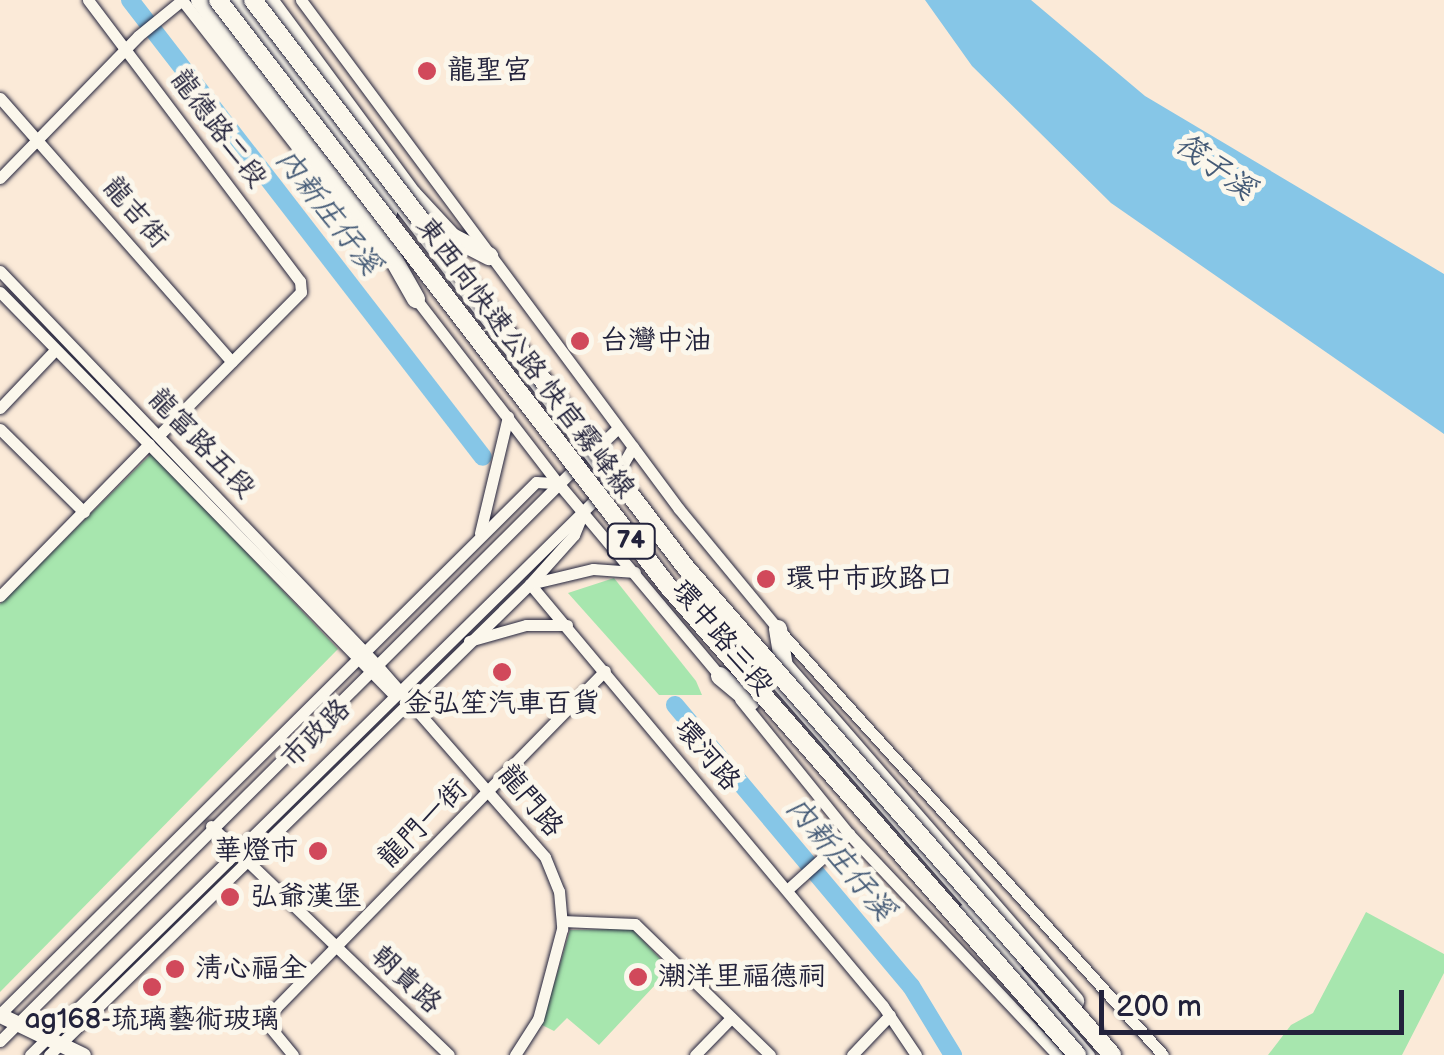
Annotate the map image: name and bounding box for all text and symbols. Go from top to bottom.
place label: 龍聖宮 [447,54,531,88]
marker: 龍聖宮 [416,60,438,82]
street label: 龍德路二段 [162,63,274,195]
water label: 筏子溪 [1168,126,1262,208]
water label: 內新庄仔溪 [268,142,388,282]
street label: 龍吉街 [95,170,175,256]
street label: 東西向快速公路 快官霧峰線 [408,211,642,505]
place label: 台灣中油 [600,324,712,358]
marker: 台灣中油 [569,330,591,352]
street label: 龍富路五段 [140,382,262,506]
road number: 74 [606,521,656,561]
place label: 環中市政路口 [786,562,954,596]
marker: 環中市政路口 [755,568,777,590]
street label: 環中路三段 [664,574,780,702]
marker: 金弘笙汽車百貨 [491,661,513,683]
place label: 金弘笙汽車百貨 [404,687,600,721]
street label: 市政路 [274,692,358,776]
street label: 環河路 [667,712,747,798]
street label: 龍門路 [490,758,570,844]
street label: 龍門一街 [372,773,474,875]
water label: 內新庄仔溪 [778,790,902,928]
place label: 華燈市 [214,834,298,868]
marker: 華燈市 [307,840,329,862]
place label: 弘爺漢堡 [250,880,362,914]
marker: 弘爺漢堡 [219,886,241,908]
street label: 朝貴路 [364,939,448,1021]
place label: 清心福全 [195,952,307,986]
marker: 清心福全 [164,958,186,980]
place label: 潮洋里福德祠 [658,960,826,994]
marker: 潮洋里福德祠 [627,966,649,988]
scale bar [1104,970,1409,1032]
marker: ag168-琉璃藝術玻璃 [141,976,163,998]
text: 200 m [1116,989,1202,1025]
place label: ag168-琉璃藝術玻璃 [25,1003,279,1037]

